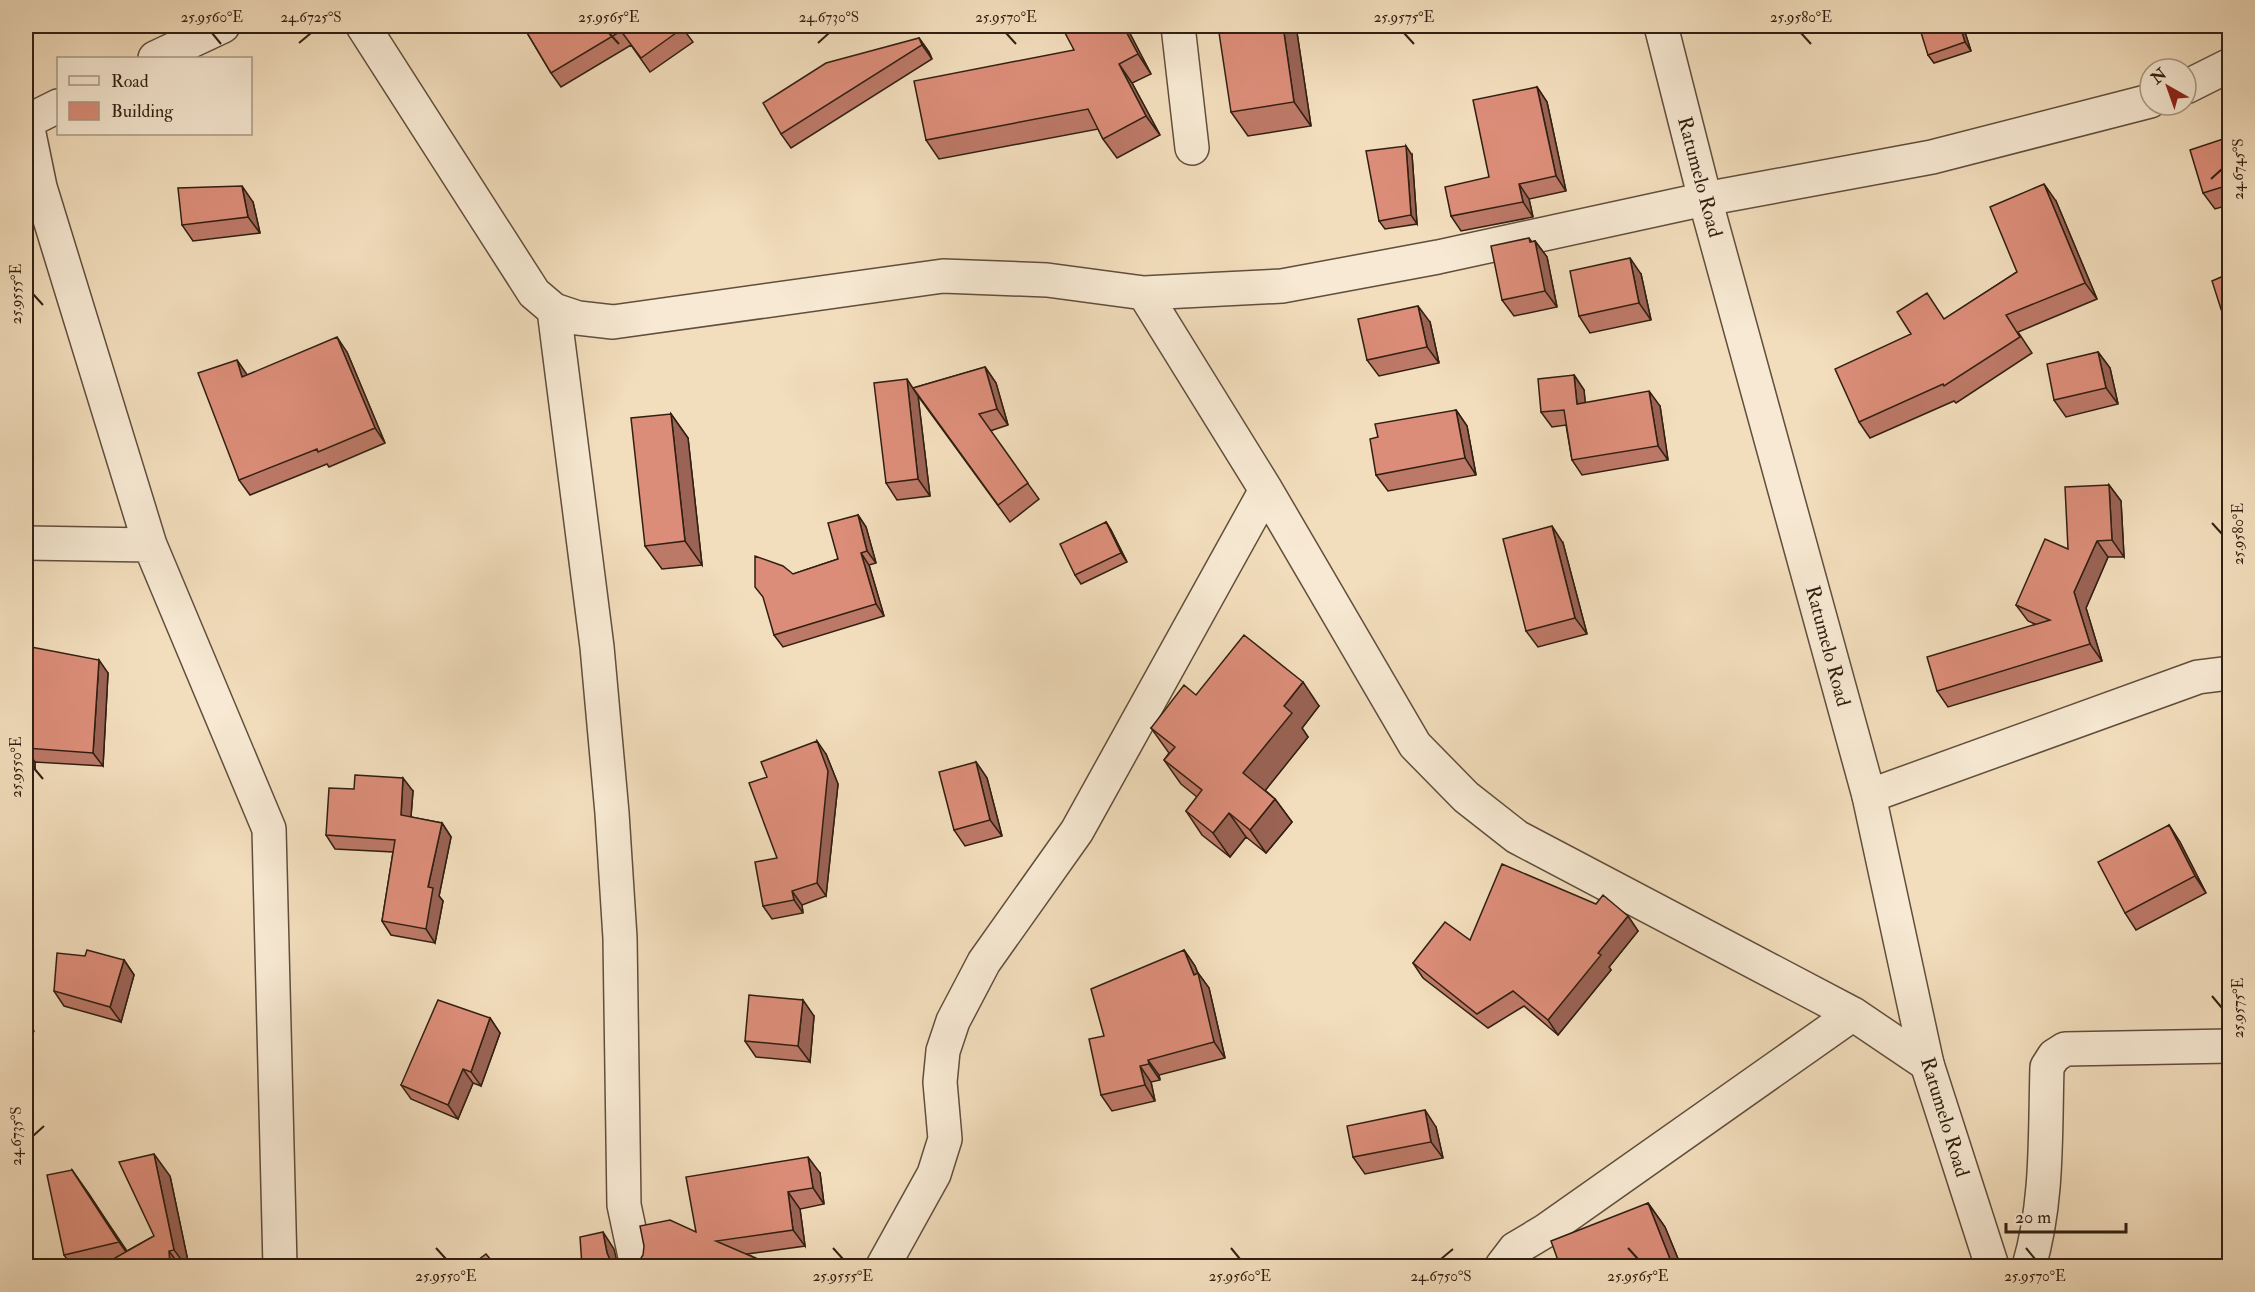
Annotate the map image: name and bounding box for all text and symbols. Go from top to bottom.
text: 25.9560°E [181,8,243,27]
text: 24.6725°S [280,8,342,27]
text: 25.9565°E [578,8,640,27]
text: 24.6730°S [799,8,859,27]
text: 25.9570°E [975,8,1037,27]
text: 25.9575°E [1374,8,1435,27]
text: 25.9580°E [1770,8,1832,27]
legend [57,57,252,135]
north arrow [2138,57,2198,117]
text: N [2146,64,2171,89]
text: Road [111,70,149,93]
text: Building [111,100,174,123]
street label: Ratumelo Road [1672,114,1728,240]
text: 24.6745°S [2229,138,2248,200]
text: 25.9555°E [7,264,26,324]
text: 25.9580°E [2229,503,2248,565]
street label: Ratumelo Road [1800,583,1856,709]
text: 25.9550°E [7,736,26,798]
text: 25.9575°E [2229,977,2248,1038]
street label: Ratumelo Road [1915,1054,1975,1180]
text: 24.6735°S [7,1106,26,1166]
scale bar [2006,1196,2126,1234]
text: 20 m [2015,1206,2051,1229]
text: 25.9550°E [415,1267,477,1286]
text: 25.9555°E [813,1267,873,1286]
text: 25.9560°E [1209,1267,1271,1286]
text: 24.6750°S [1410,1267,1472,1286]
text: 25.9565°E [1607,1267,1669,1286]
text: 25.9570°E [2004,1267,2066,1286]

